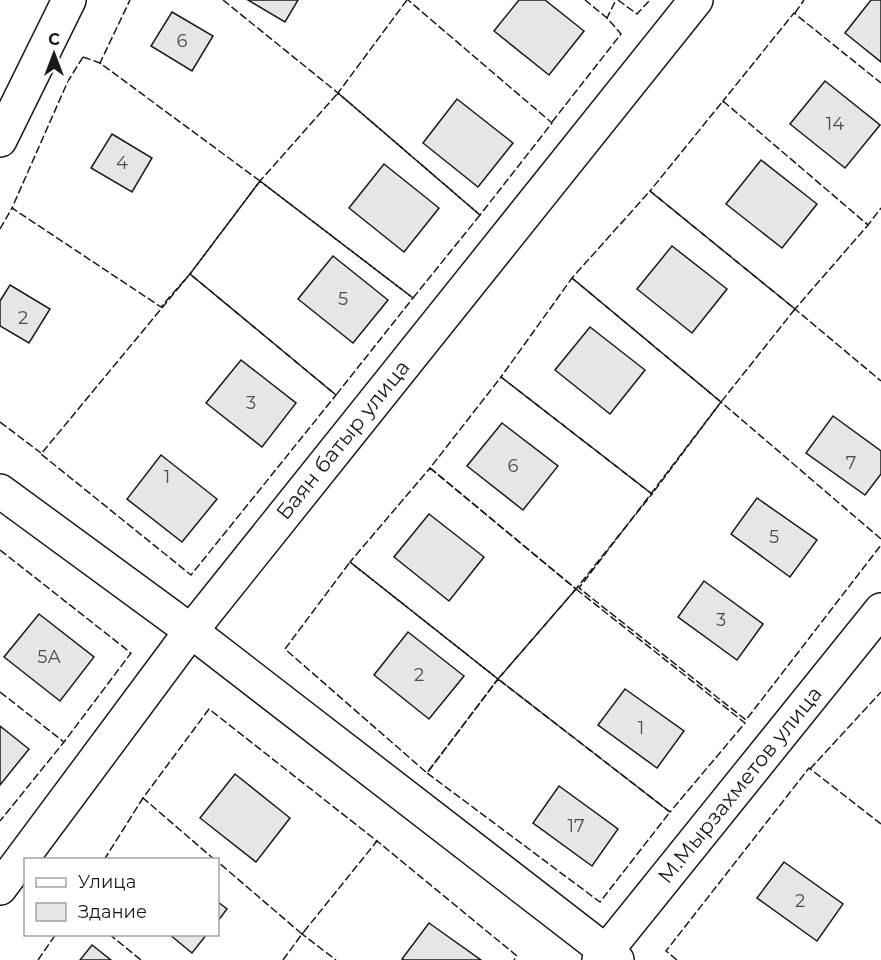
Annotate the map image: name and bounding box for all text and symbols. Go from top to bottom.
north arrow [24,24,84,84]
text: С [48,30,60,49]
house number: 6 [177,30,188,52]
house number: 14 [826,113,844,135]
house number: 4 [116,152,128,174]
house number: 5 [338,288,348,310]
house number: 2 [18,307,28,329]
street label: Баян батыр улица [271,355,415,524]
house number: 3 [246,392,256,414]
house number: 7 [846,452,856,474]
house number: 6 [508,455,519,477]
house number: 1 [164,466,170,488]
house number: 5 [769,526,779,548]
house number: 3 [716,609,726,631]
house number: 5А [37,646,61,668]
house number: 2 [414,664,424,686]
street label: М.Мырзахметов улица [652,681,827,888]
house number: 1 [638,717,644,739]
house number: 17 [567,815,585,837]
legend [24,858,219,936]
text: Улица [78,871,136,893]
house number: 2 [795,890,805,912]
text: Здание [78,901,147,923]

